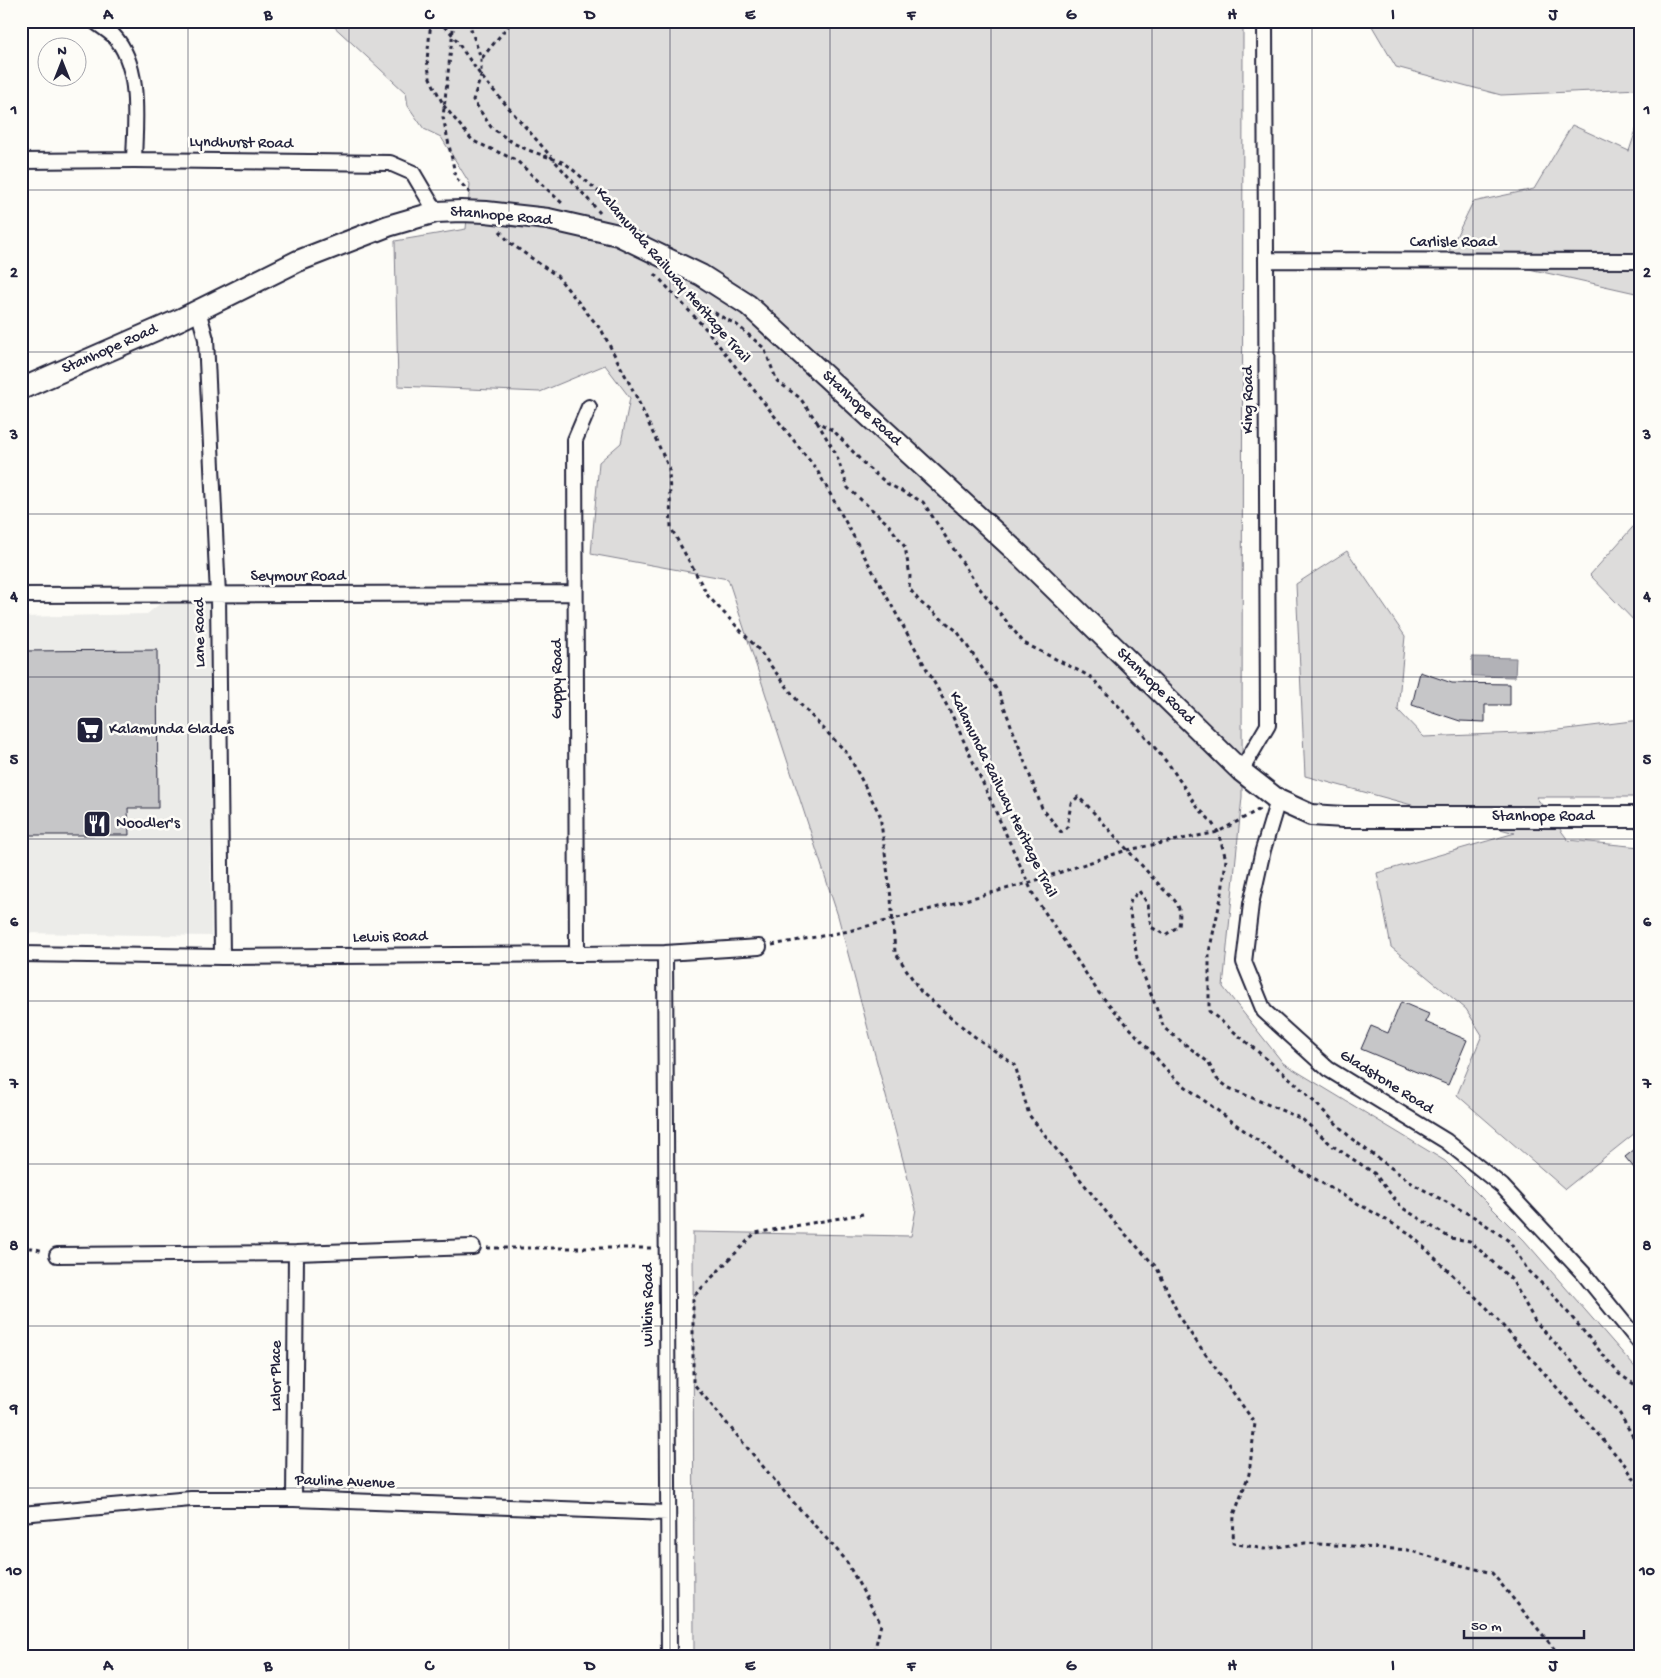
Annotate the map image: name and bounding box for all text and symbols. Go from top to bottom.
text: A [102,7,114,26]
text: B [263,7,273,26]
text: C [424,7,435,26]
text: D [583,7,596,26]
text: E [745,7,756,26]
text: F [906,7,917,26]
text: G [1066,7,1077,26]
text: H [1227,7,1237,26]
text: I [1391,7,1395,26]
text: J [1548,7,1559,26]
north arrow [38,38,88,88]
text: N [57,43,67,60]
text: 1 [10,102,17,121]
text: 1 [1643,102,1650,121]
street label: Lyndhurst Road [189,134,295,154]
street label: Kalamunda Railway Heritage Trail [590,184,754,368]
street label: Stanhope Road [449,203,554,231]
street label: Carlisle Road [1410,234,1498,253]
text: 2 [10,265,18,284]
text: 2 [1643,265,1651,284]
street label: Stanhope Road [59,320,162,379]
street label: King Road [1240,365,1259,434]
street label: Stanhope Road [817,367,906,452]
text: 3 [9,427,18,446]
text: 3 [1642,427,1651,446]
street label: Seymour Road [250,568,347,587]
text: 4 [9,589,18,608]
text: 4 [1642,589,1651,608]
street label: Lane Road [191,597,211,668]
street label: Guppy Road [549,637,568,719]
street label: Stanhope Road [1112,645,1200,730]
street label: Kalamunda Railway Heritage Trail [944,689,1060,901]
supermarket icon: Kalamunda Glades [75,715,105,745]
place label: Kalamunda Glades [109,721,235,740]
text: 5 [10,752,19,771]
text: 5 [1643,752,1652,771]
street label: Stanhope Road [1492,808,1596,827]
restaurant icon: Noodler's [82,809,112,839]
place label: Noodler's [116,815,181,834]
text: 6 [10,914,19,933]
text: 6 [1643,914,1652,933]
street label: Lewis Road [353,928,429,948]
street label: Gladstone Road [1336,1047,1438,1120]
text: 7 [9,1076,19,1095]
text: 7 [1642,1076,1652,1095]
text: 8 [10,1238,19,1257]
text: 8 [1643,1238,1652,1257]
street label: Wilkins Road [640,1262,659,1347]
street label: Lalor Place [268,1340,287,1411]
text: 9 [9,1401,18,1420]
text: 9 [1642,1401,1651,1420]
street label: Pauline Avenue [294,1472,396,1494]
text: 10 [5,1563,22,1582]
text: 10 [1638,1563,1655,1582]
scale bar [1464,1608,1584,1640]
text: 50 m [1471,1618,1502,1636]
text: A [102,1658,114,1677]
text: B [263,1658,273,1677]
text: C [424,1658,435,1677]
text: D [583,1658,596,1677]
text: E [745,1658,756,1677]
text: F [906,1658,917,1677]
text: G [1066,1658,1077,1677]
text: H [1227,1658,1237,1677]
text: I [1391,1658,1395,1677]
text: J [1548,1658,1559,1677]

